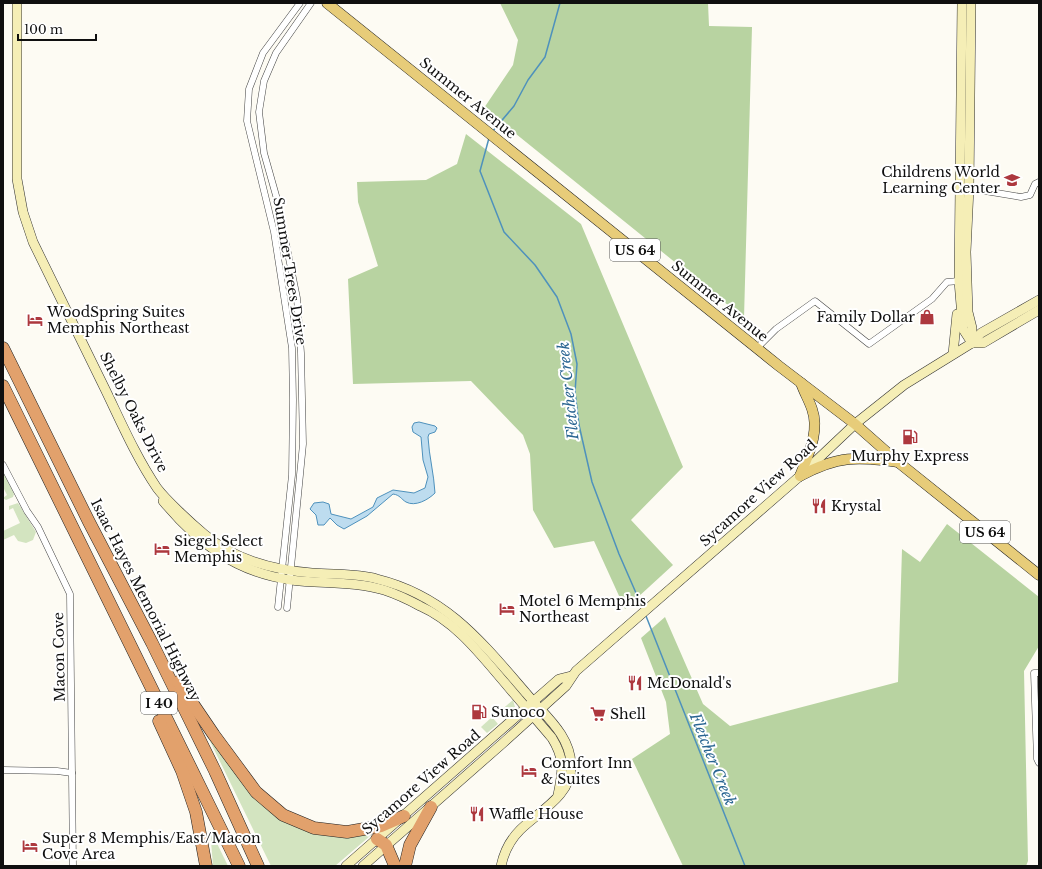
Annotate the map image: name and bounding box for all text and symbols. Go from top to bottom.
scale bar [18,16,96,42]
text: 100 m [24,22,63,37]
street label: Summer Avenue [416,53,520,143]
place label: Childrens World Learning Center [881,163,1001,197]
school or university icon: Childrens World Learning Center [1003,171,1021,189]
street label: Summer Trees Drive [269,196,311,346]
road number: US 64 [610,239,660,261]
street label: Summer Avenue [668,256,772,346]
place label: WoodSpring Suites Memphis Northeast [46,303,190,337]
place label: Family Dollar [816,308,915,326]
shop icon: Family Dollar [918,308,936,326]
hotel icon: WoodSpring Suites Memphis Northeast [26,311,44,329]
water label: Fletcher Creek [553,341,583,442]
street label: Shelby Oaks Drive [96,349,172,475]
fuel station icon: Murphy Express [901,428,919,446]
street label: Sycamore View Road [696,435,821,550]
place label: Murphy Express [851,447,969,465]
street label: Isaac Hayes Memorial Highway [87,496,205,704]
restaurant icon: Krystal [810,497,828,515]
place label: Krystal [831,497,882,515]
road number: US 64 [960,521,1010,543]
place label: Siegel Select Memphis [174,532,264,566]
hotel icon: Siegel Select Memphis [153,540,171,558]
place label: Motel 6 Memphis Northeast [519,592,646,626]
hotel icon: Motel 6 Memphis Northeast [498,600,516,618]
street label: Macon Cove [49,612,69,702]
restaurant icon: McDonald's [626,674,644,692]
place label: McDonald's [647,674,732,692]
road number: I 40 [141,692,177,714]
fuel station icon: Sunoco [470,703,488,721]
place label: Sunoco [491,703,545,721]
supermarket icon: Shell [589,705,607,723]
place label: Shell [610,705,646,723]
water label: Fletcher Creek [685,709,740,808]
street label: Sycamore View Road [358,725,484,838]
place label: Comfort Inn & Suites [541,754,633,788]
hotel icon: Comfort Inn & Suites [520,762,538,780]
restaurant icon: Waffle House [468,805,486,823]
place label: Waffle House [488,805,583,823]
place label: Super 8 Memphis/East/Macon Cove Area [42,829,261,863]
hotel icon: Super 8 Memphis/East/Macon Cove Area [21,837,39,855]

